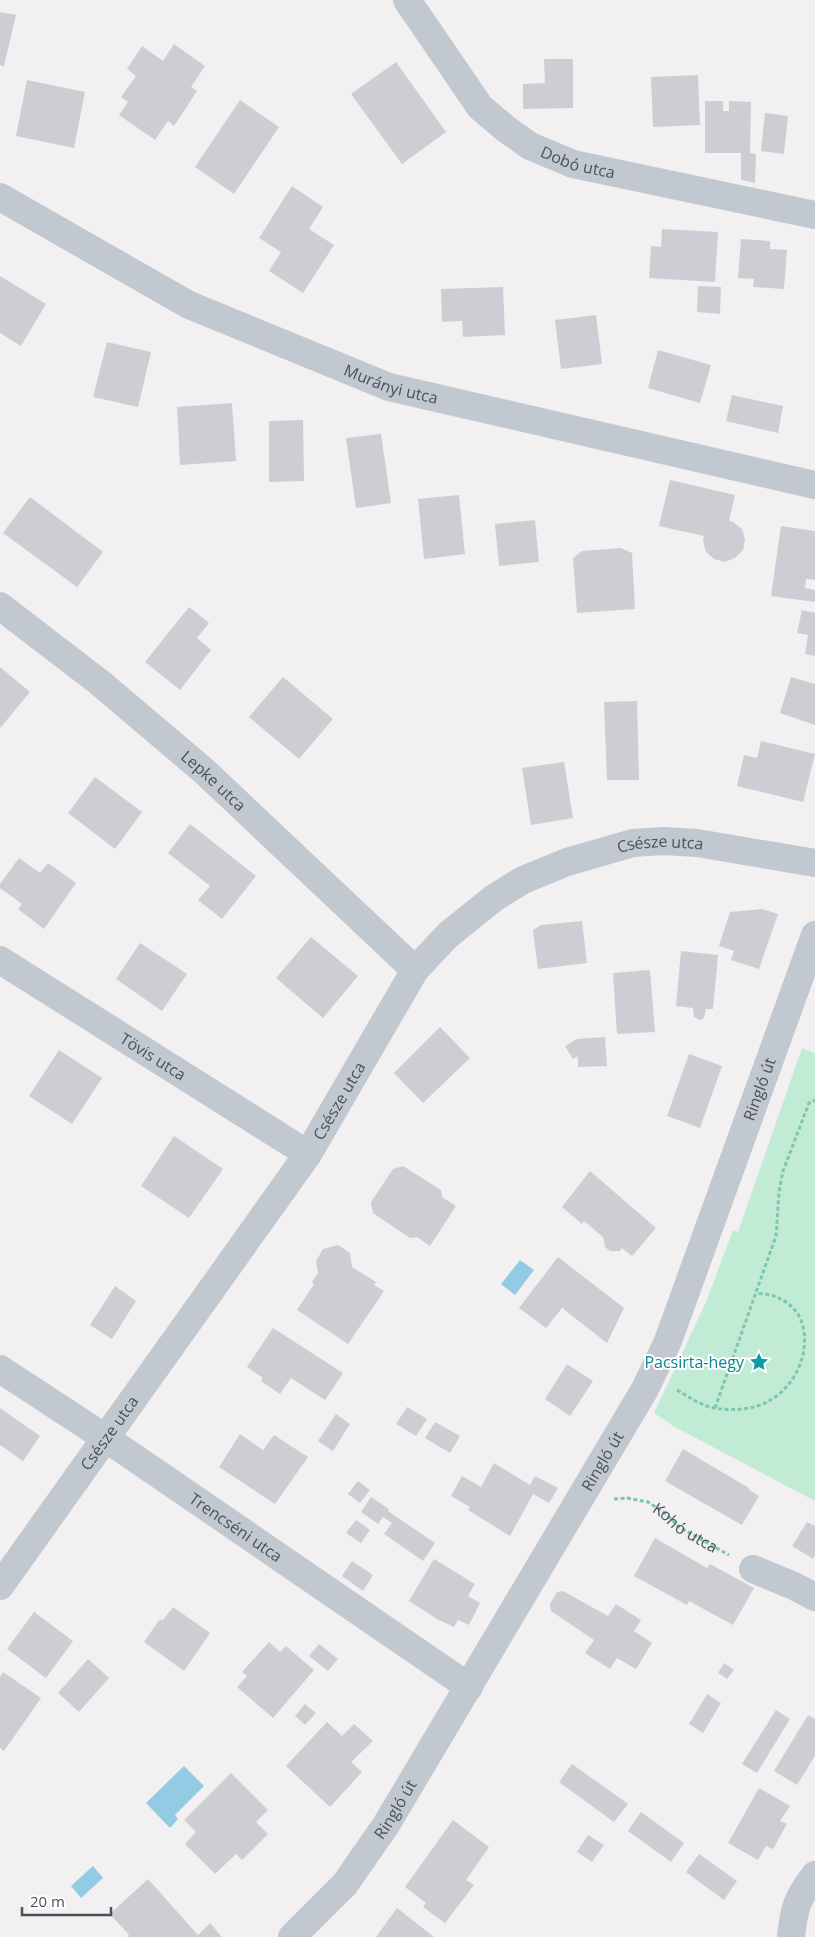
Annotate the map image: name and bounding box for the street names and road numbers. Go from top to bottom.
street label: Dobó utca [537,141,617,184]
street label: Murányi utca [341,359,440,409]
street label: Lepke utca [176,745,251,816]
street label: Csésze utca [614,830,705,858]
street label: Tövis utca [116,1027,190,1086]
street label: Ringló út [738,1054,781,1124]
street label: Csésze utca [308,1058,370,1144]
street label: Csésze utca [75,1391,143,1475]
street label: Ringló út [576,1427,629,1495]
street label: Trencséni utca [185,1488,287,1567]
street label: Kohó utca [649,1497,722,1558]
street label: Ringló út [369,1775,422,1843]

